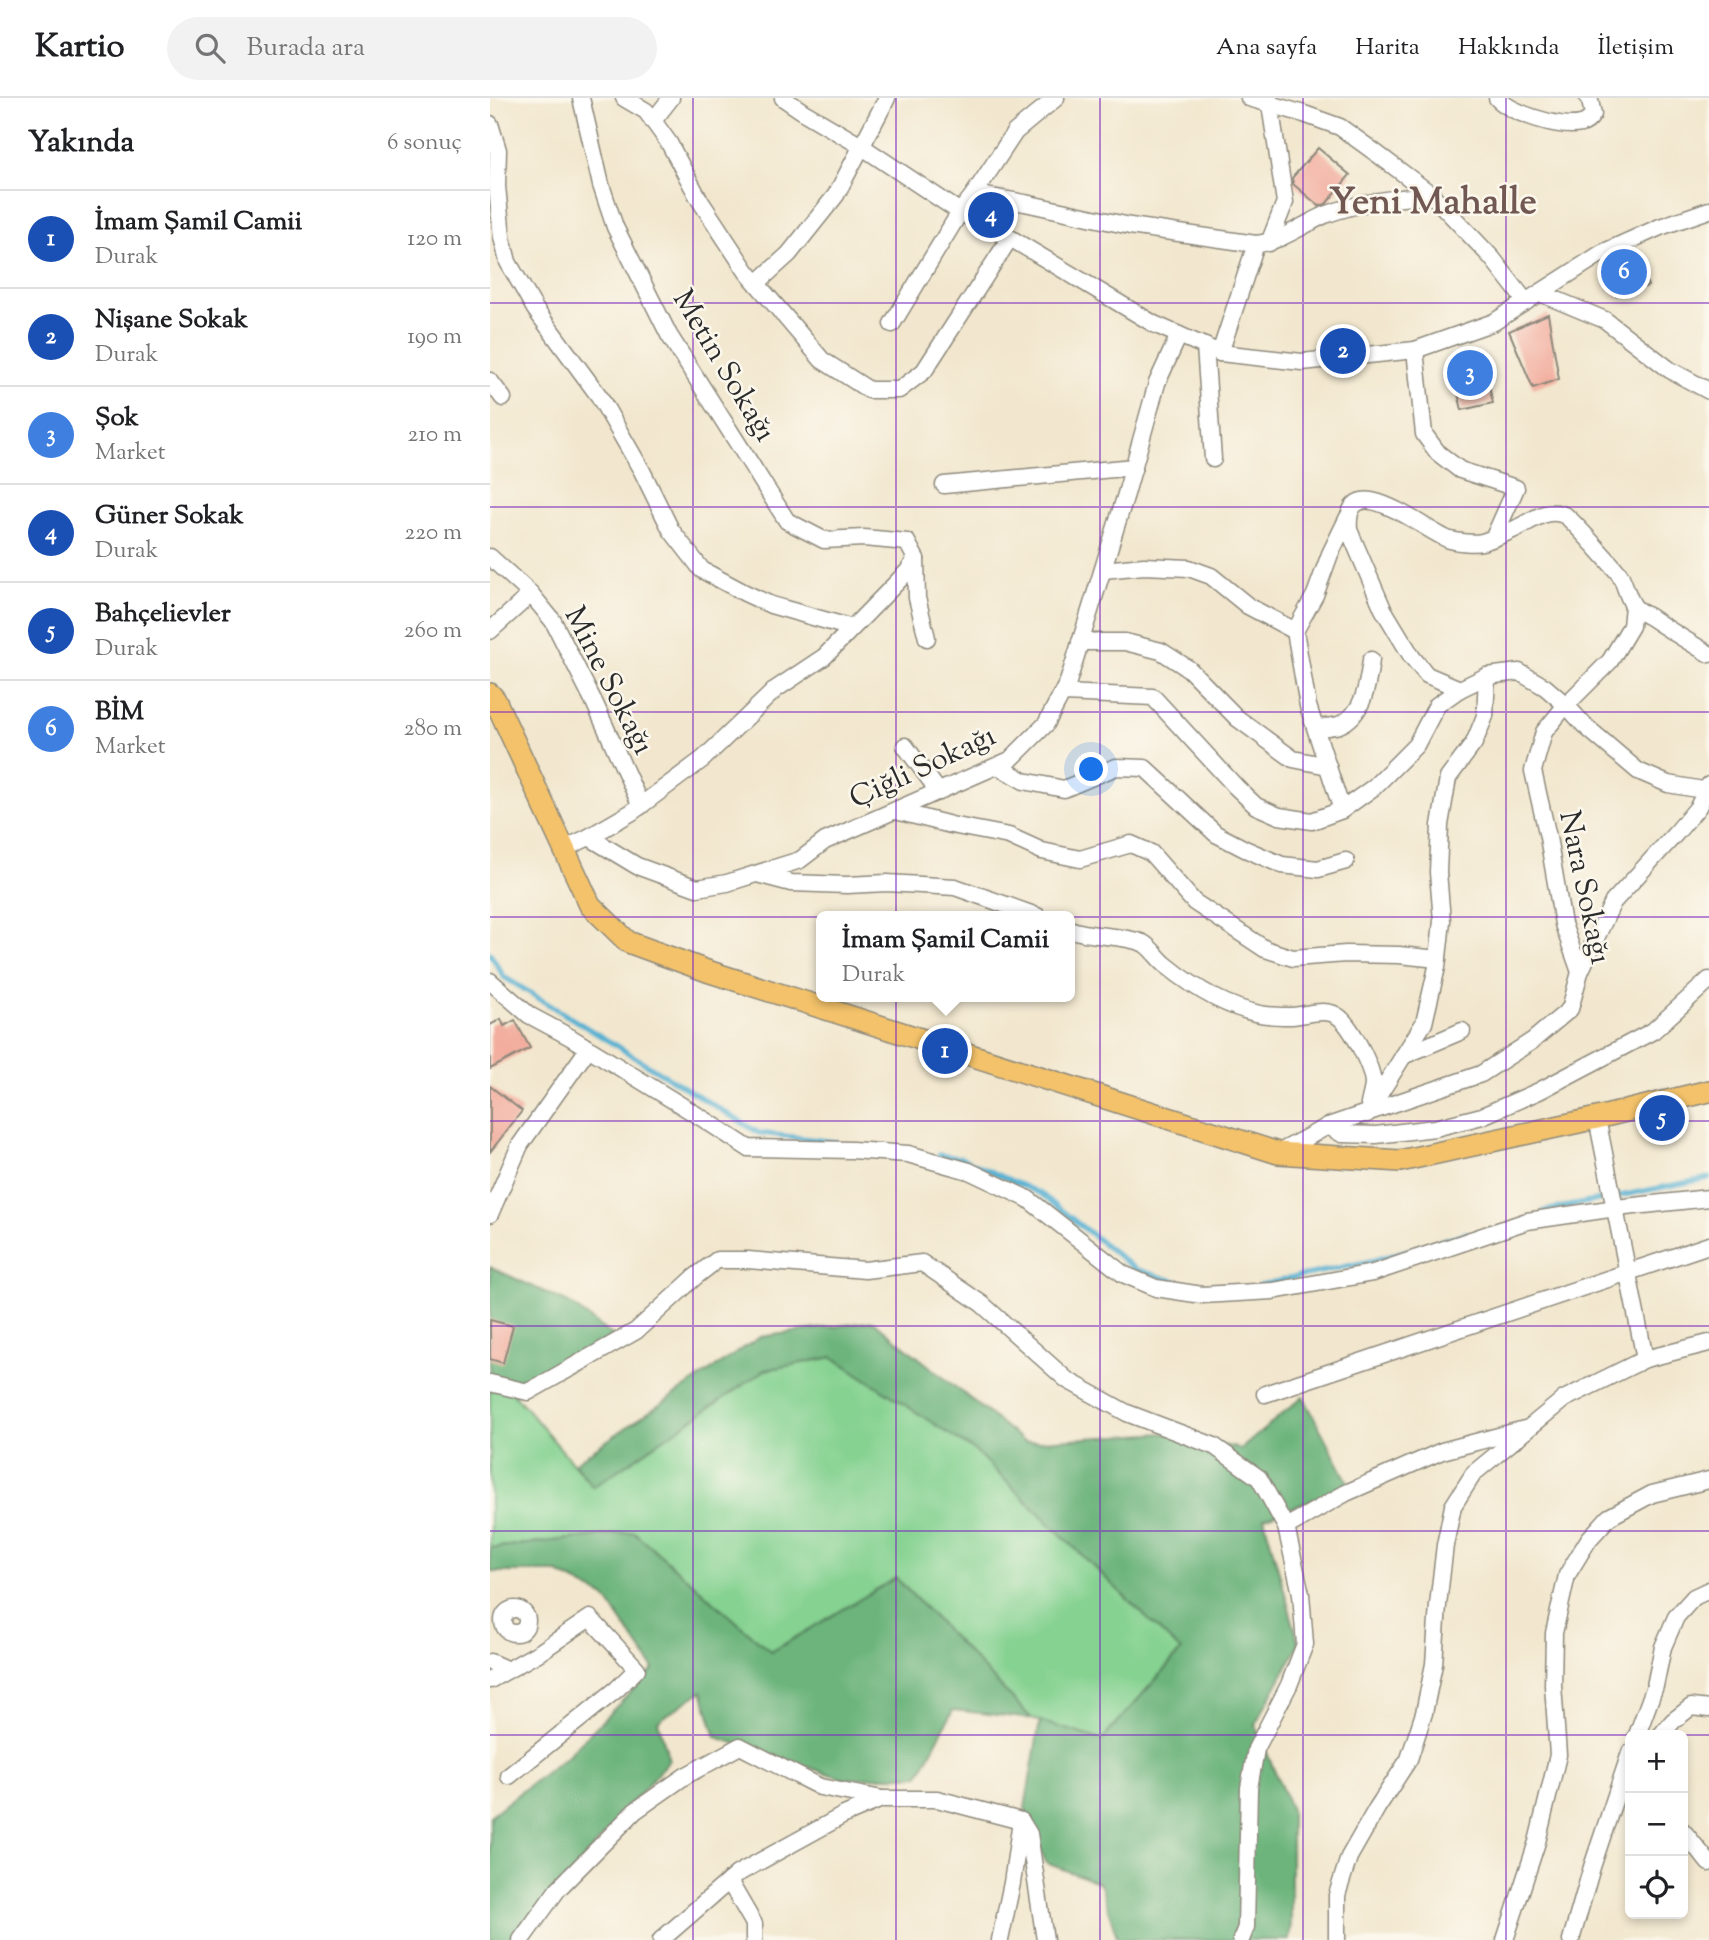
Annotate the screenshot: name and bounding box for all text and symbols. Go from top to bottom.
search box [167,17,657,80]
text: Kartio [35,24,125,72]
icon: search [191,29,229,67]
text: Burada ara [247,30,365,67]
text: Ana sayfa [1216,31,1317,65]
text: Harita [1355,31,1420,65]
text: Hakkında [1458,31,1559,65]
text: İletişim [1597,31,1674,65]
text: Yakında [28,122,134,165]
text: 6 sonuç [387,127,462,160]
district label: Yeni Mahalle [1329,177,1537,231]
pin: 4 [968,189,1014,241]
text: İmam Şamil Camii [95,204,302,241]
text: 1 [47,223,55,256]
text: 120 m [407,223,462,256]
text: Durak [95,241,158,274]
pin: 6 [1601,246,1647,298]
street label: Metin Sokağı [660,282,785,451]
text: Nişane Sokak [95,302,248,339]
text: 2 [46,321,56,354]
text: 190 m [407,321,462,354]
pin: 2 [1320,325,1366,377]
text: Durak [95,339,158,372]
pin: 3 [1447,347,1493,399]
text: Şok [95,400,139,437]
text: 3 [46,419,56,452]
text: 210 m [408,419,462,452]
text: Market [95,437,166,470]
text: Güner Sokak [95,498,244,535]
text: 4 [45,517,57,550]
text: 220 m [404,517,462,550]
text: Durak [95,535,158,568]
text: Bahçelievler [95,596,231,633]
street label: Mine Sokağı [552,600,663,763]
text: 5 [47,615,55,648]
text: 260 m [404,615,462,648]
text: Durak [95,633,158,666]
text: BİM [95,694,144,731]
text: 6 [45,713,57,746]
text: 280 m [404,713,462,746]
street label: Çiğli Sokağı [843,716,1003,821]
text: Market [95,731,166,764]
your location [1074,752,1108,786]
street label: Nara Sokağı [1546,807,1621,968]
popup [816,911,1075,1002]
text: İmam Şamil Camii [842,922,1049,959]
text: Durak [842,959,905,992]
pin: 1 [922,1025,968,1077]
pin: 5 [1639,1092,1685,1144]
map controls [1625,1730,1688,1919]
button: + [1625,1730,1688,1793]
button: − [1625,1793,1688,1856]
button: locate [1625,1856,1688,1919]

